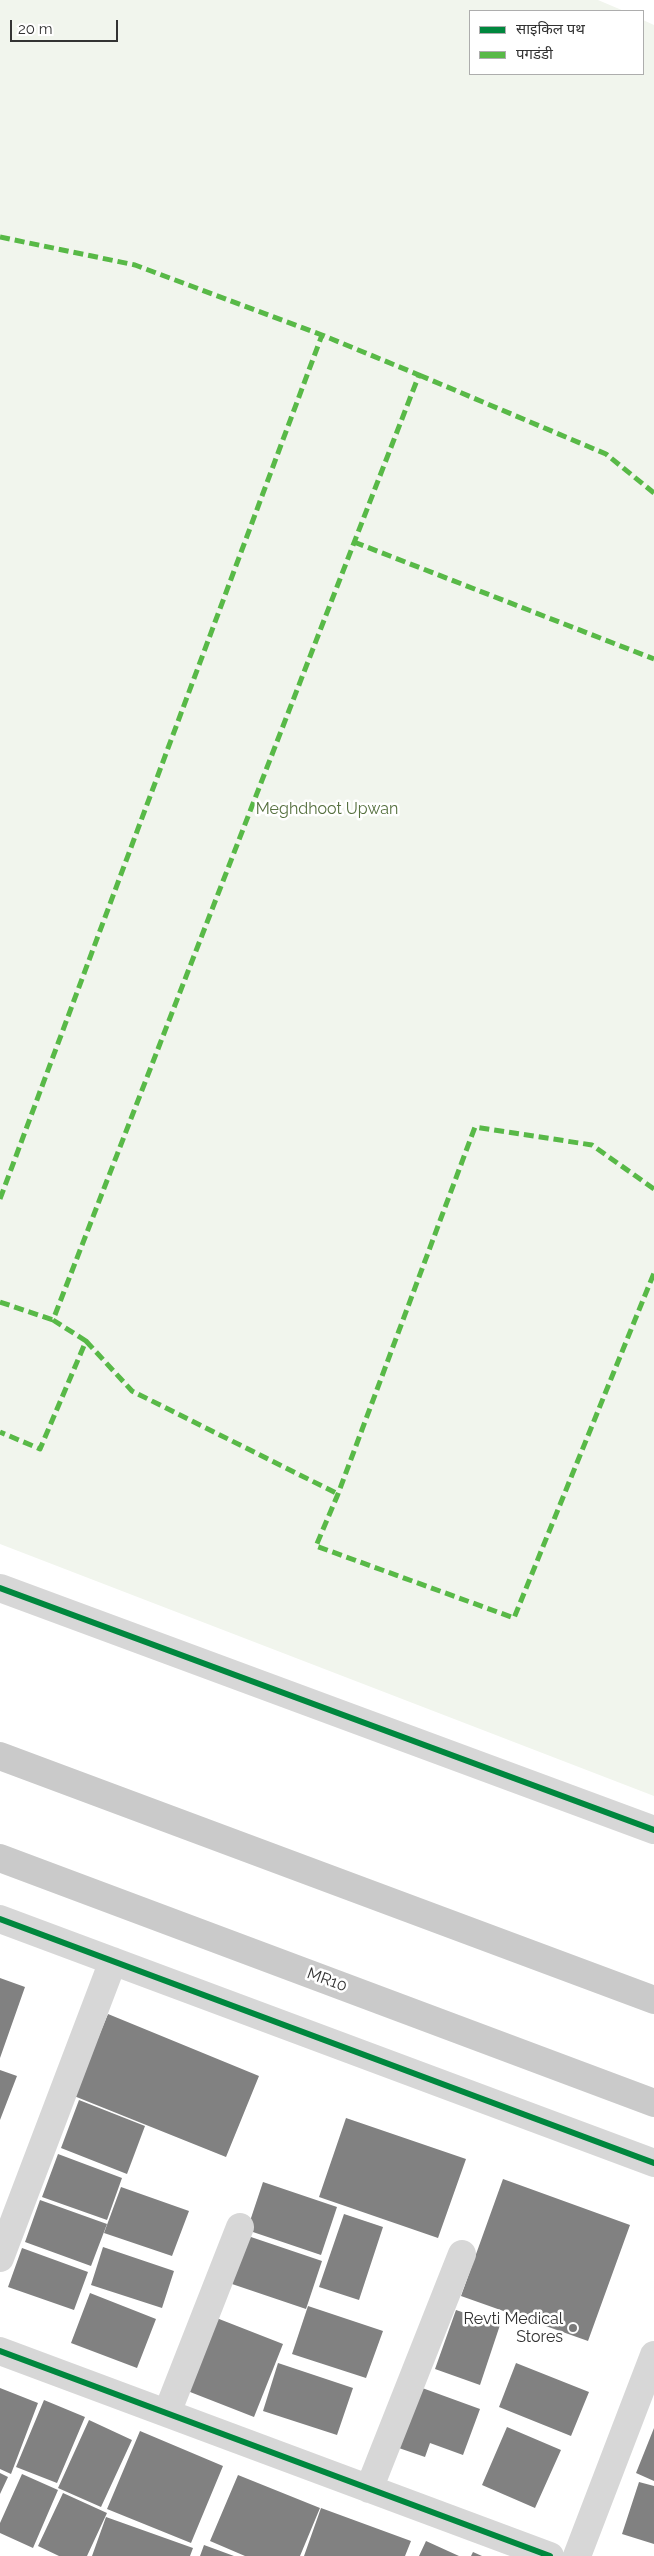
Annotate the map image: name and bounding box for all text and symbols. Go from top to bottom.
scale bar [12,10,120,42]
legend [469,10,644,75]
text: 20 m [18,20,53,38]
text: साइकिल पथ [516,20,585,38]
text: पगडंडी [516,45,553,63]
park label: Meghdhoot Upwan [256,799,398,819]
street label: MR10 [304,1964,350,1996]
place label: Revti Medical Stores [464,2309,563,2347]
marker: Revti Medical Stores [567,2322,579,2334]

